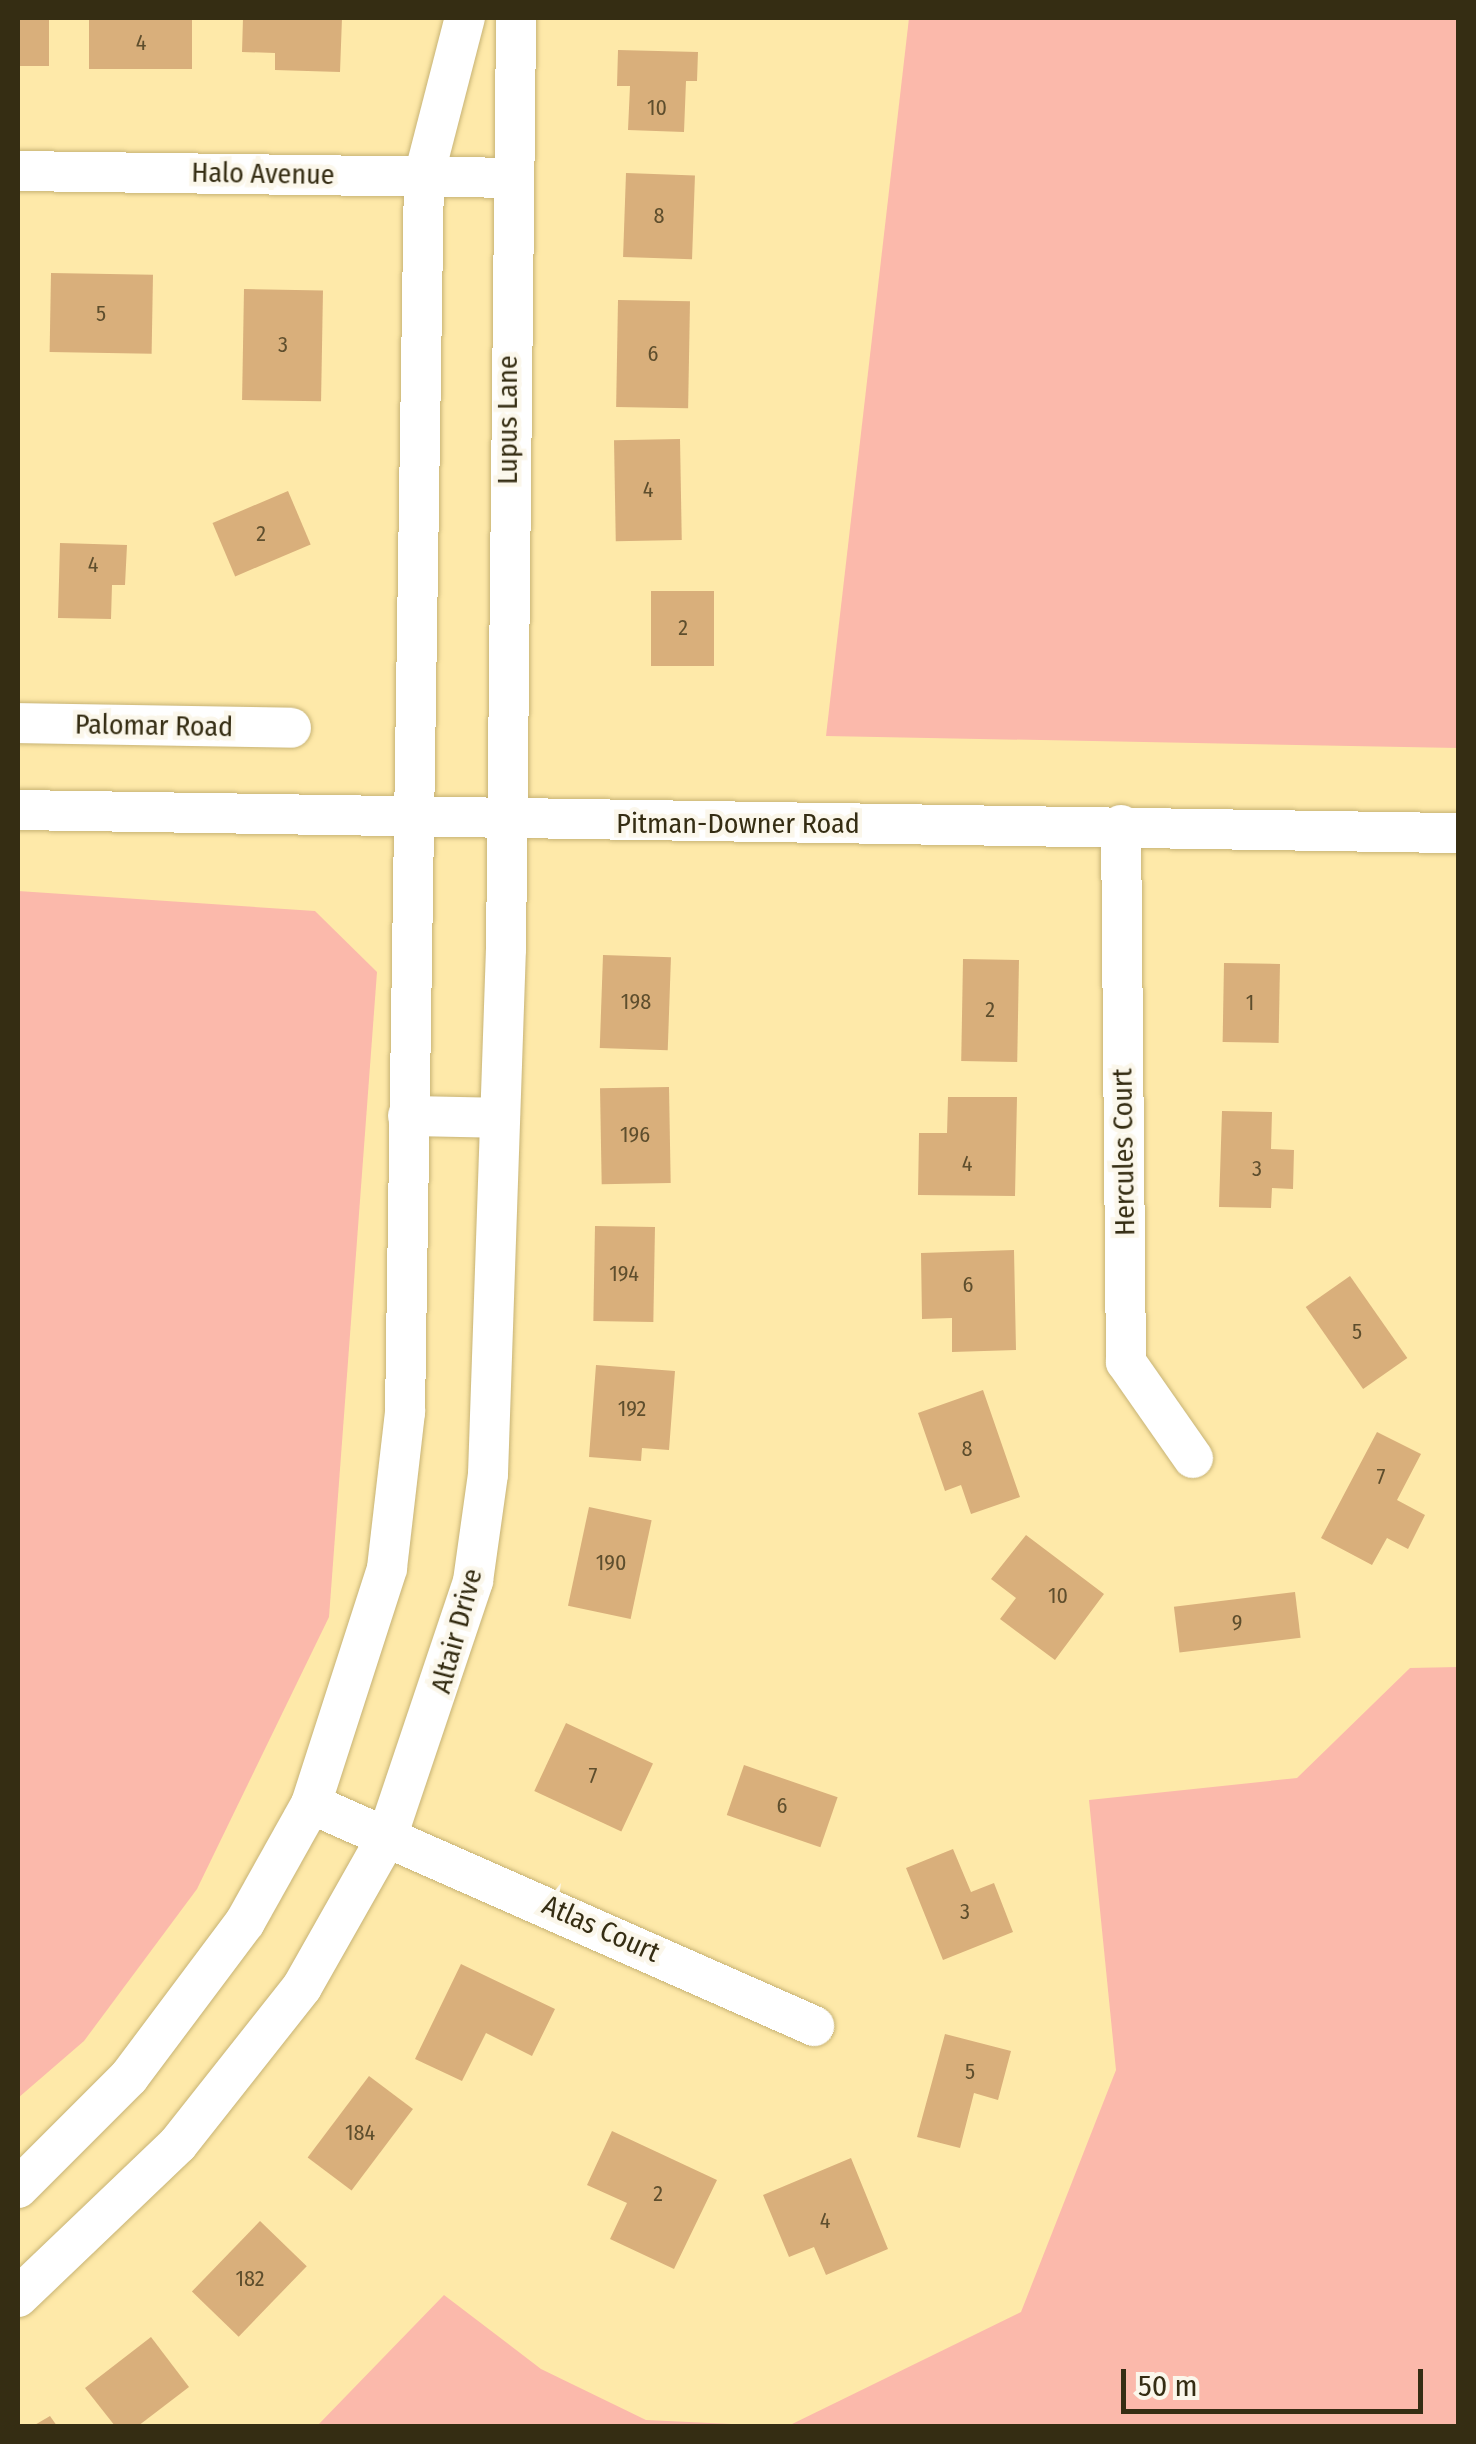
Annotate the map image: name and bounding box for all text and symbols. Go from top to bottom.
house number: 4 [136,30,146,56]
house number: 10 [647,95,667,121]
street label: Halo Avenue [191,156,335,192]
house number: 8 [654,203,664,229]
house number: 5 [96,301,106,327]
house number: 3 [278,332,288,358]
house number: 6 [648,341,658,367]
street label: Lupus Lane [491,355,525,485]
house number: 4 [643,477,653,503]
house number: 2 [256,521,266,547]
house number: 4 [88,552,98,578]
house number: 2 [678,615,688,641]
street label: Palomar Road [75,708,233,744]
street label: Pitman-Downer Road [616,807,860,841]
house number: 198 [621,989,651,1015]
house number: 1 [1246,990,1254,1016]
house number: 2 [985,997,995,1023]
street label: Hercules Court [1106,1068,1142,1236]
house number: 196 [620,1122,650,1148]
house number: 4 [962,1151,972,1177]
house number: 3 [1252,1156,1262,1182]
house number: 194 [609,1261,639,1287]
house number: 6 [963,1272,973,1298]
house number: 5 [1352,1319,1362,1345]
house number: 192 [618,1396,646,1422]
house number: 8 [962,1436,972,1462]
house number: 7 [1377,1464,1385,1490]
house number: 190 [596,1550,626,1576]
street label: Altair Drive [424,1565,490,1697]
house number: 10 [1048,1583,1068,1609]
house number: 9 [1232,1610,1242,1636]
house number: 7 [589,1763,597,1789]
house number: 6 [777,1793,787,1819]
street label: Atlas Court [537,1888,665,1970]
house number: 3 [960,1899,970,1925]
house number: 5 [965,2059,975,2085]
house number: 184 [345,2120,375,2146]
house number: 2 [653,2181,663,2207]
house number: 4 [820,2208,830,2234]
house number: 182 [235,2266,265,2292]
scale bar [1126,2349,1428,2411]
text: 50 m [1138,2368,1198,2404]

